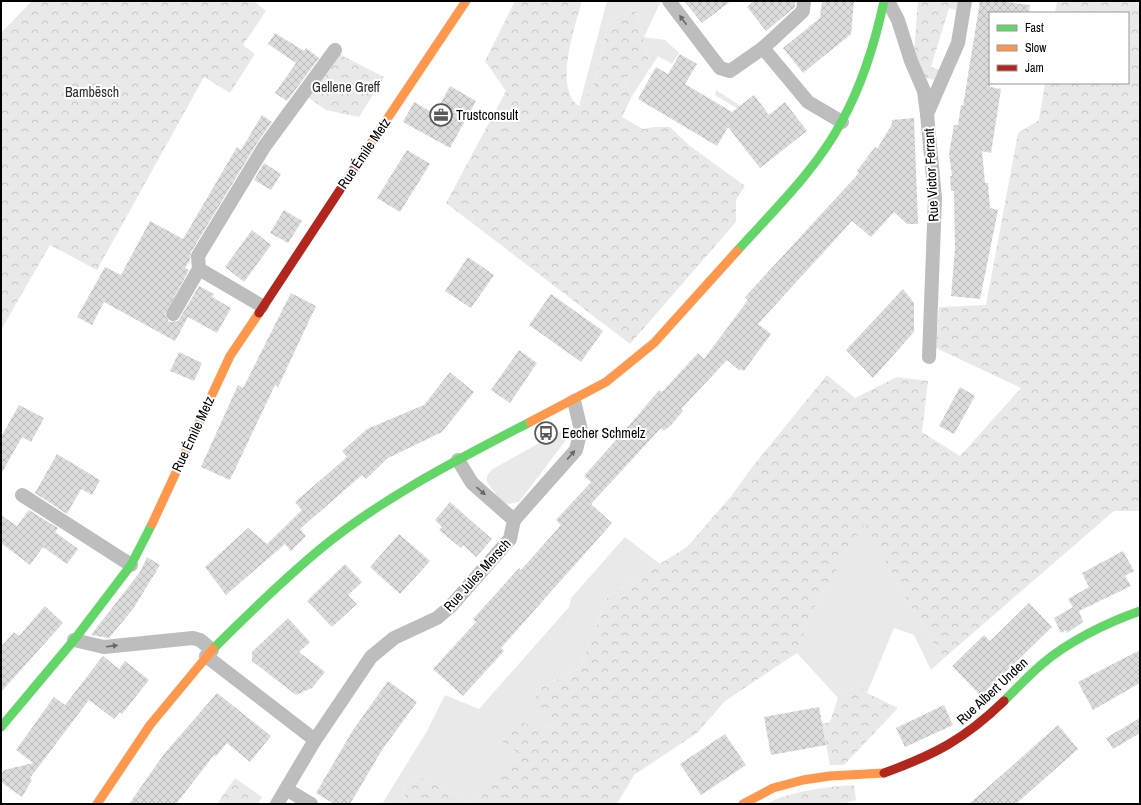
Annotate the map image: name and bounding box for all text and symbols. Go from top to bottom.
legend [989,12,1129,84]
one-way arrow [679,14,687,25]
text: Fast [1025,20,1044,36]
text: Slow [1025,40,1047,56]
text: Jam [1025,60,1044,76]
park label: Gellene Greff [312,78,381,96]
park label: Bambësch [65,83,119,101]
office icon: Trustconsult [428,102,454,128]
place label: Trustconsult [456,106,518,124]
street label: Rue Émile Metz [334,114,394,192]
street label: Rue Victor Ferrant [920,128,942,222]
street label: Rue Émile Metz [168,393,219,475]
bus stop icon: Eecher Schmelz [533,420,559,446]
place label: Eecher Schmelz [562,424,646,442]
one-way arrow [567,450,576,461]
one-way arrow [476,486,486,495]
street label: Rue Jules Mersch [440,535,514,615]
one-way arrow [106,643,118,649]
street label: Rue Albert Unden [953,654,1031,728]

